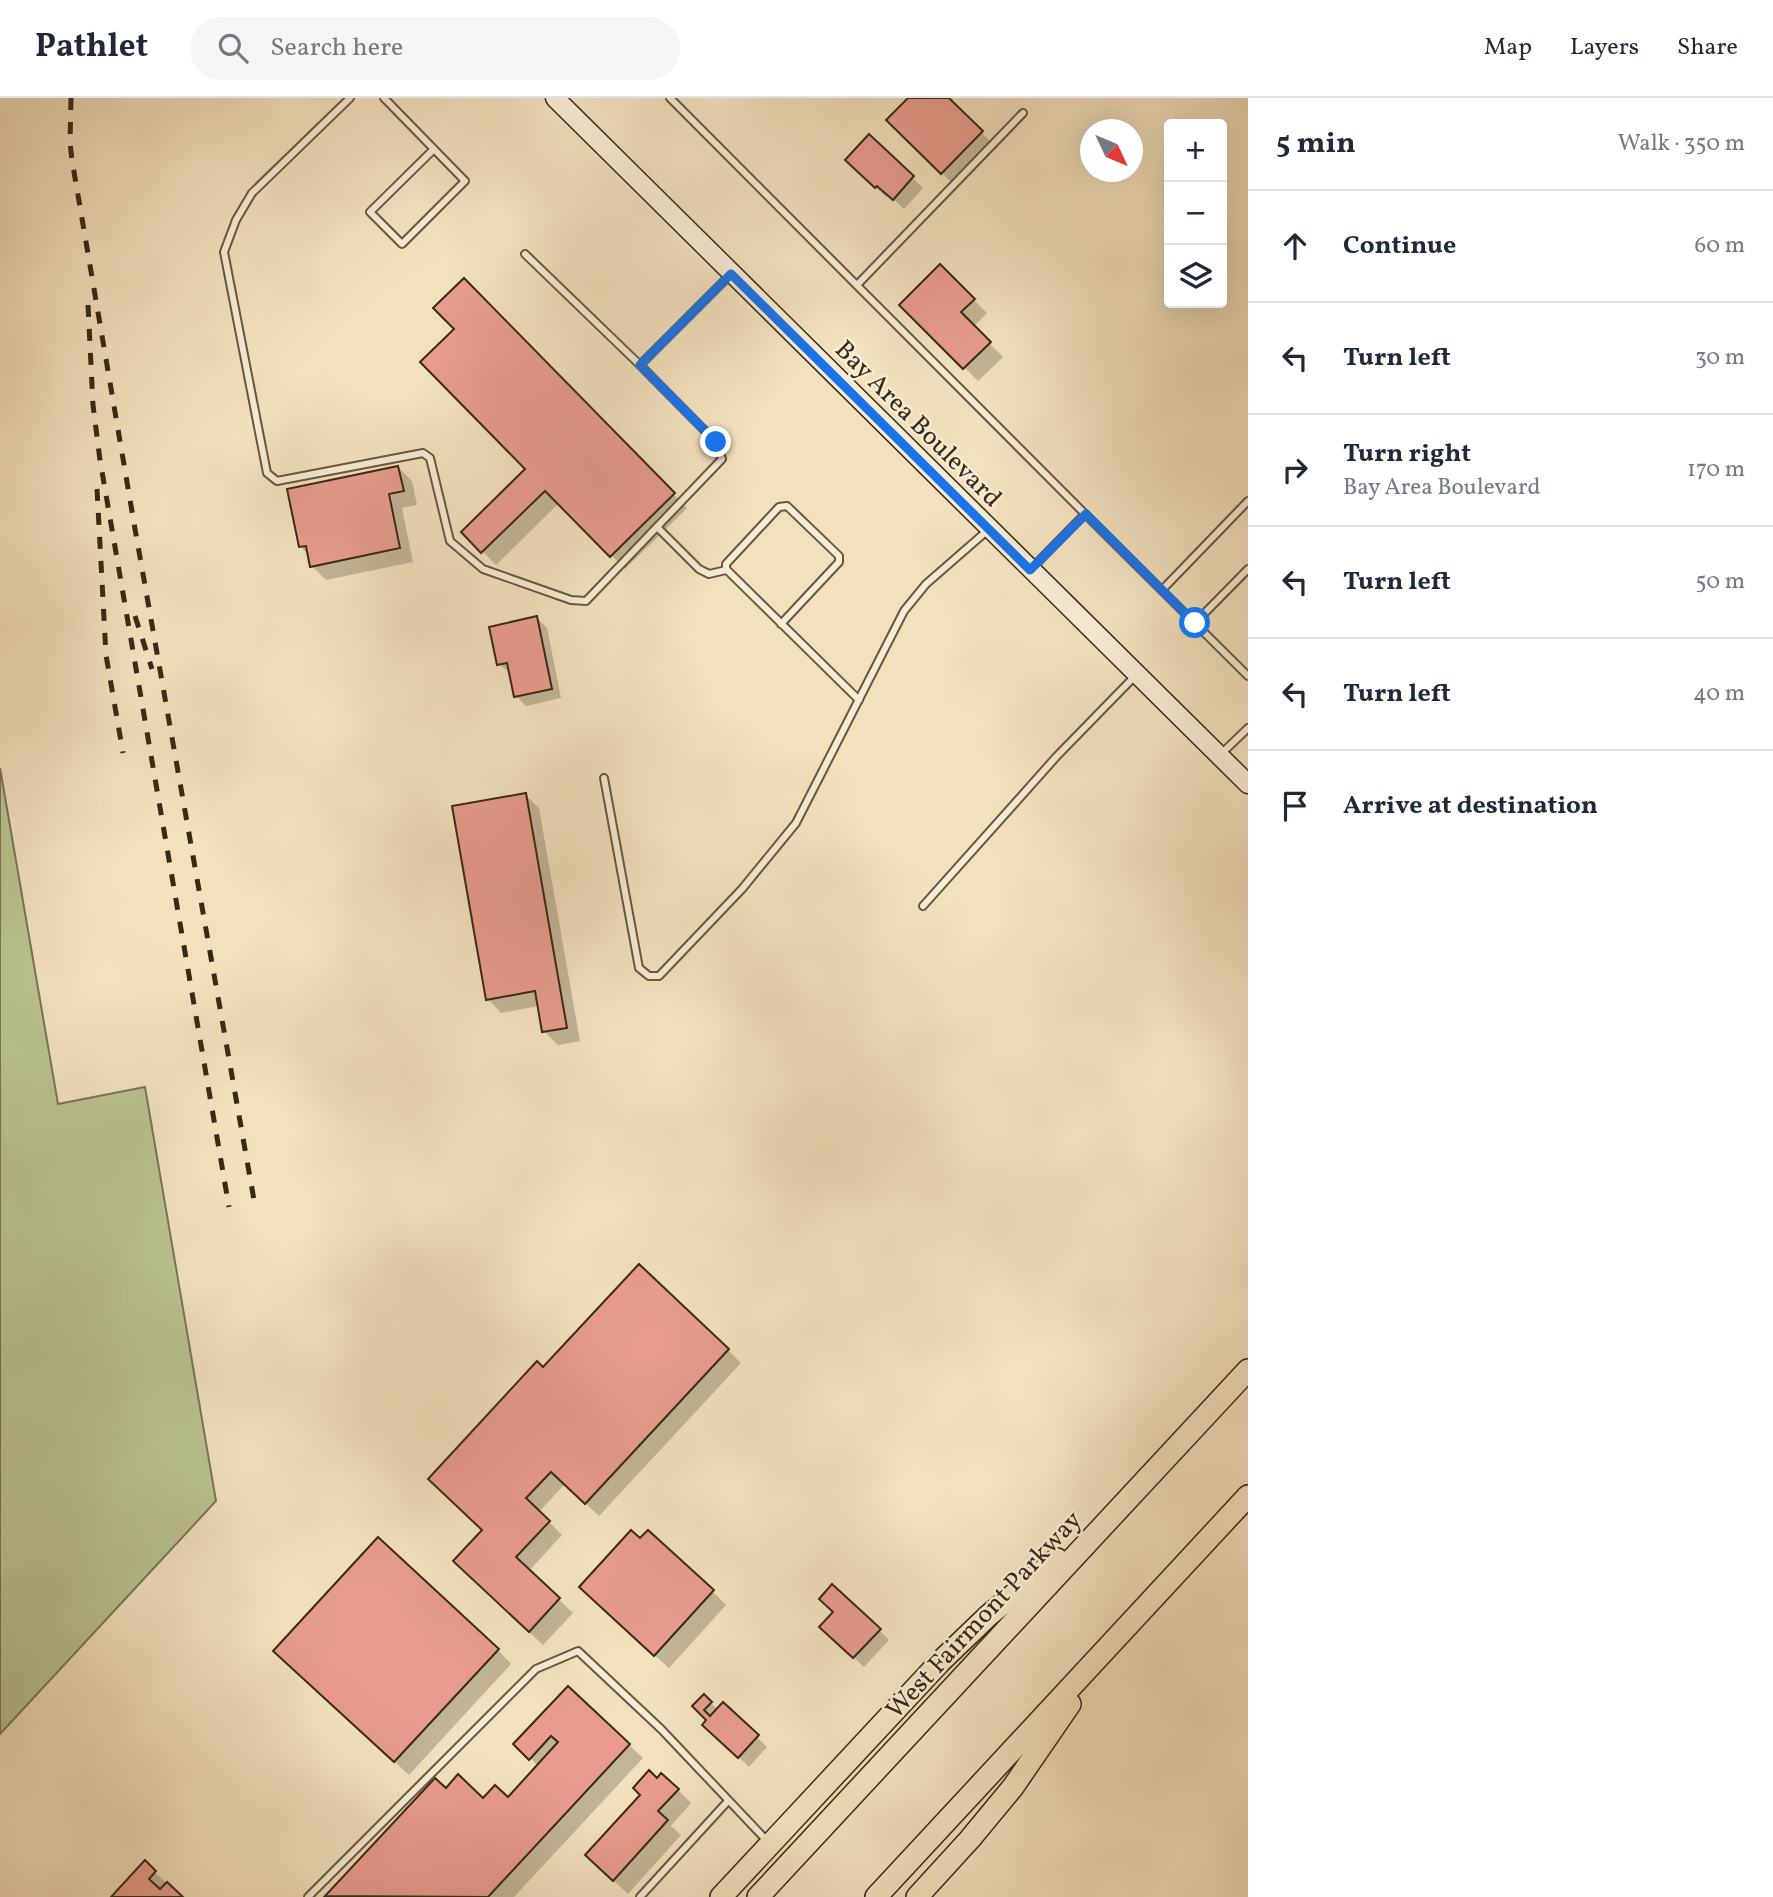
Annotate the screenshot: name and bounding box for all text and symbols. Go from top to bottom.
search box [190,17,680,80]
text: Pathlet [35,25,148,71]
icon: search [214,29,252,67]
text: Search here [270,30,403,66]
text: Map [1484,31,1532,65]
text: Layers [1570,31,1639,65]
text: Share [1677,31,1738,65]
north arrow [1080,119,1143,182]
map controls [1164,119,1227,308]
button: + [1164,119,1227,182]
text: 5 min [1276,123,1356,165]
text: Walk · 350 m [1618,128,1745,160]
button: − [1164,182,1227,245]
icon: ahead [1276,227,1314,265]
text: Continue [1343,228,1456,264]
text: 60 m [1695,230,1745,262]
button: layers [1164,245,1227,308]
street label: Bay Area Boulevard [826,333,1009,516]
icon: left [1276,339,1314,377]
text: Turn left [1343,340,1451,376]
text: 30 m [1695,342,1745,374]
route end [700,426,731,457]
text: Turn right [1343,436,1471,472]
icon: right [1276,451,1314,489]
text: 170 m [1687,454,1745,486]
text: Bay Area Boulevard [1343,472,1541,504]
icon: left [1276,563,1314,601]
text: Turn left [1343,564,1451,600]
text: 50 m [1696,566,1745,598]
route start [1179,607,1210,638]
icon: left [1276,675,1314,713]
text: Turn left [1343,676,1451,712]
text: 40 m [1693,678,1745,710]
icon: arrive [1276,787,1314,825]
text: Arrive at destination [1343,788,1598,824]
street label: West Fairmont Parkway [878,1503,1091,1727]

